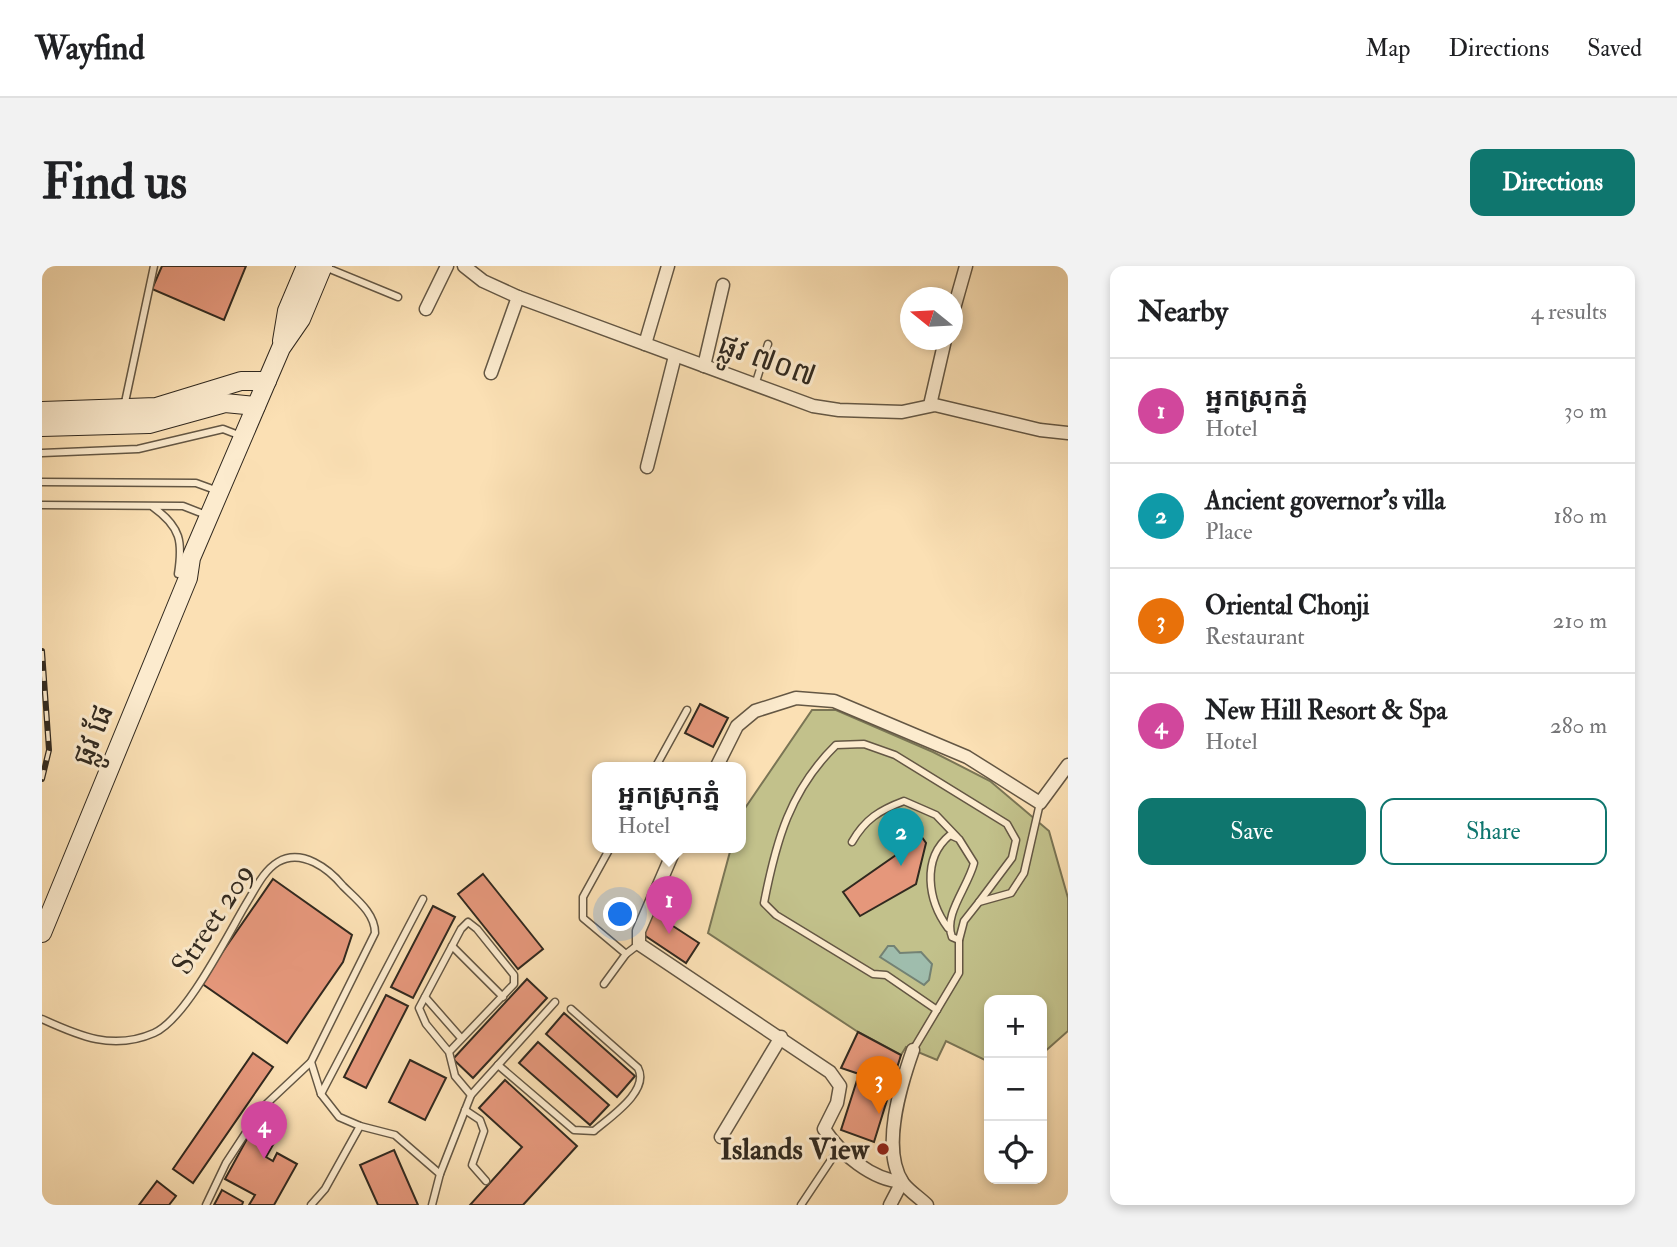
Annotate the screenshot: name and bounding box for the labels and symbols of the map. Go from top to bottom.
north arrow [900,287,963,350]
street label: ផ្លូវ ៧០៧ [711,325,821,401]
street label: ផ្លូវ ផែ [64,699,128,774]
pin: 2 [878,808,924,866]
street label: Street 209 [164,857,262,981]
pin: 1 [646,876,692,934]
your location [603,897,637,931]
pin: 3 [856,1056,902,1114]
pin: 4 [241,1101,287,1159]
place label: Islands View [720,1131,871,1168]
marker: Islands View [875,1141,891,1157]

